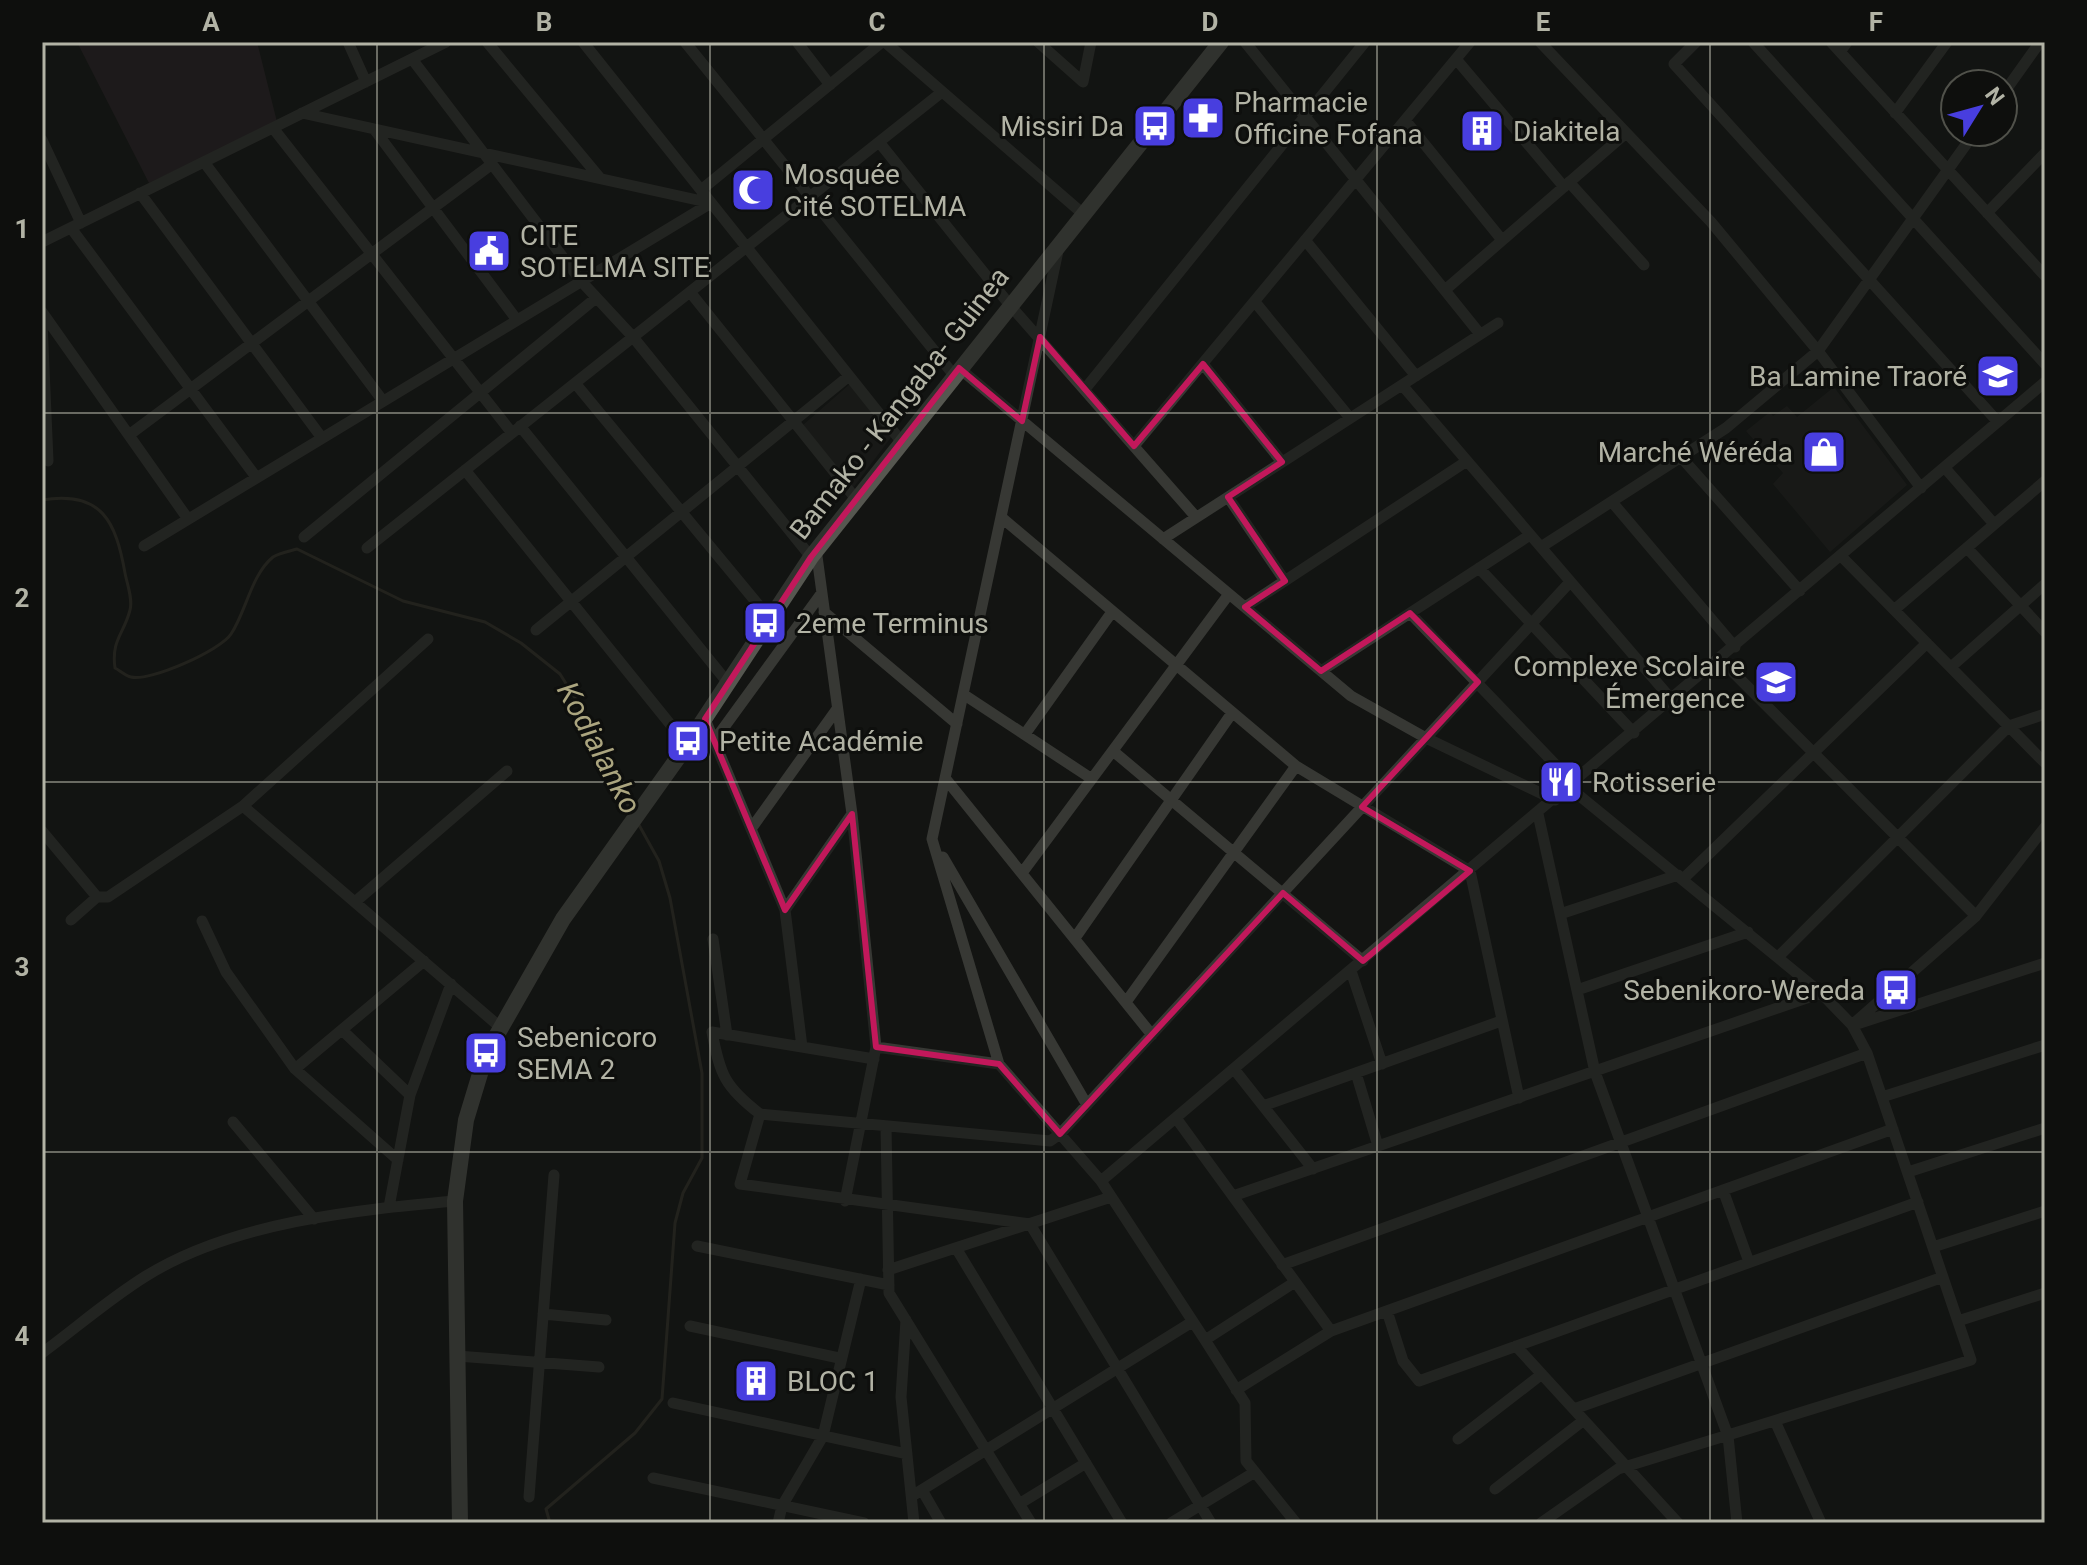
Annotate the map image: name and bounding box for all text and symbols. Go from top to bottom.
text: A [202,7,220,37]
text: B [536,7,552,37]
text: C [868,7,886,37]
text: D [1202,7,1218,37]
text: E [1536,7,1551,37]
text: F [1869,7,1883,37]
north arrow [1939,68,2019,148]
text: N [1980,83,2009,110]
place label: Pharmacie Officine Fofana [1234,86,1423,151]
pharmacy icon: Pharmacie Officine Fofana [1179,94,1227,142]
bus stop icon: Missiri Da [1131,102,1179,150]
building icon: Diakitela [1458,107,1506,155]
place label: Missiri Da [1000,110,1124,143]
place label: Diakitela [1513,115,1620,148]
place label: Mosquée Cité SOTELMA [784,158,966,223]
mosque icon: Mosquée Cité SOTELMA [729,166,777,214]
text: 1 [15,214,29,244]
place label: CITE SOTELMA SITE [520,219,710,284]
public building icon: CITE SOTELMA SITE [465,227,513,275]
street label: Bamako - Kangaba- Guinea [783,261,1016,546]
school or university icon: Ba Lamine Traoré [1974,352,2022,400]
place label: Ba Lamine Traoré [1749,360,1967,393]
shop icon: Marché Wéréda [1800,428,1848,476]
place label: Marché Wéréda [1598,436,1793,469]
text: 2 [15,583,29,613]
bus stop icon: 2eme Terminus [741,599,789,647]
place label: 2eme Terminus [796,607,989,640]
place label: Complexe Scolaire Émergence [1513,650,1745,715]
school or university icon: Complexe Scolaire Émergence [1752,658,1800,706]
water label: Kodialanko [550,676,649,820]
bus stop icon: Petite Académie [664,717,712,765]
place label: Petite Académie [719,725,923,758]
restaurant icon: Rotisserie [1537,758,1585,806]
place label: Rotisserie [1592,766,1716,799]
text: 3 [15,952,29,982]
bus stop icon: Sebenikoro-Wereda [1872,966,1920,1014]
place label: Sebenikoro-Wereda [1623,974,1865,1007]
place label: Sebenicoro SEMA 2 [517,1021,657,1086]
bus stop icon: Sebenicoro SEMA 2 [462,1029,510,1077]
text: 4 [15,1321,30,1351]
building icon: BLOC 1 [732,1357,780,1405]
place label: BLOC 1 [787,1365,879,1398]

